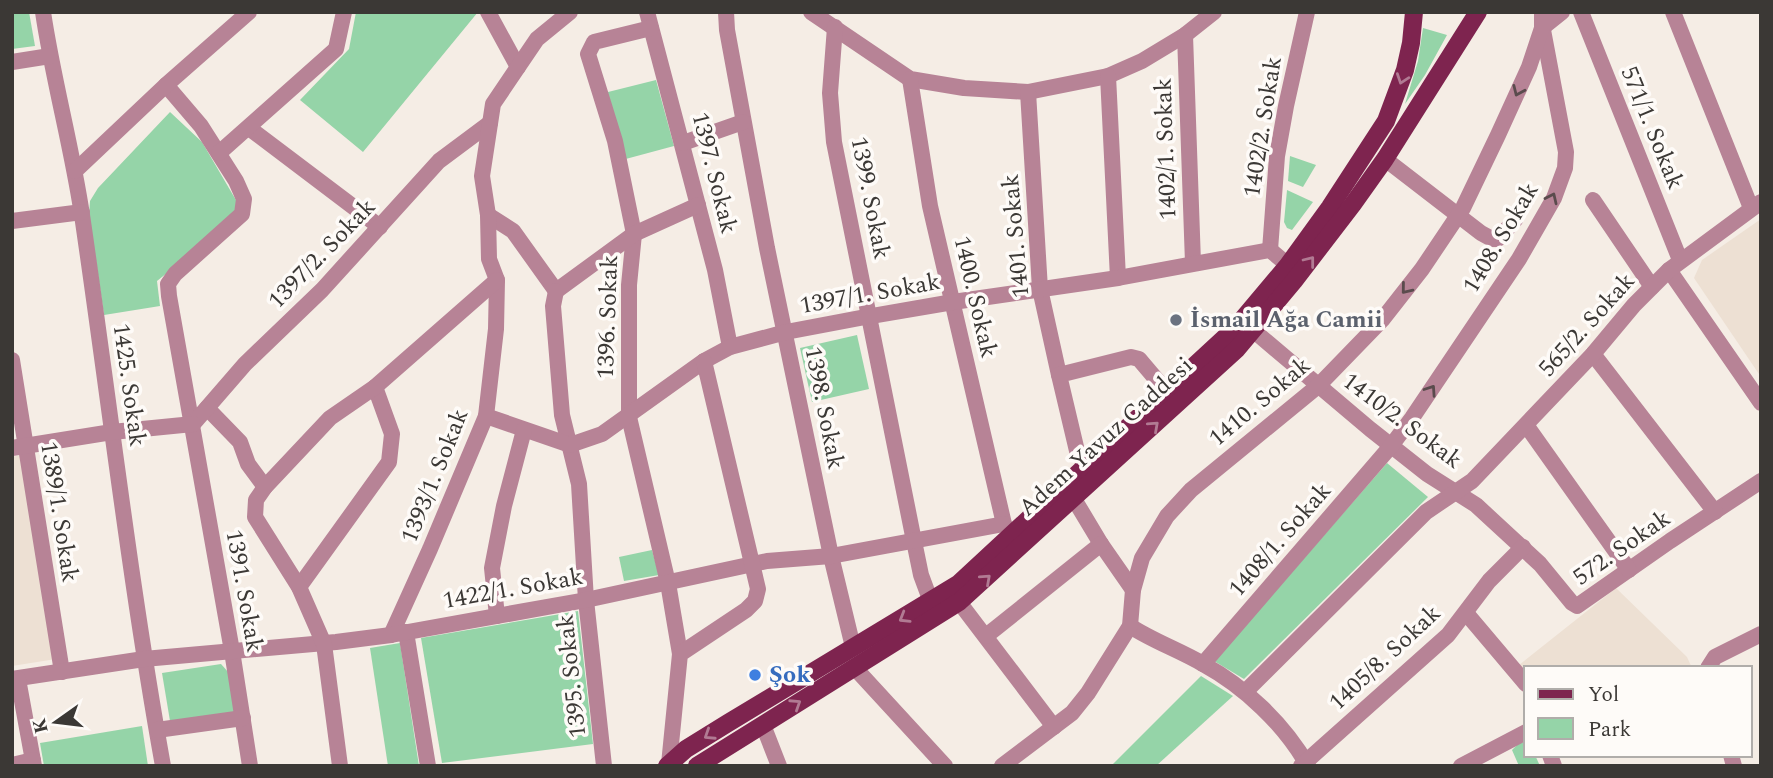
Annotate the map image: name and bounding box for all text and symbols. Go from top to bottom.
street label: 1402/2. Sokak [1234,54,1292,200]
street label: 571/1. Sokak [1611,61,1693,195]
one-way arrow [1396,73,1410,85]
street label: 1402/1. Sokak [1146,77,1186,221]
one-way arrow [1512,84,1526,97]
street label: 1397. Sokak [682,108,746,238]
street label: 1399. Sokak [840,134,900,262]
street label: 1401. Sokak [993,173,1039,299]
street label: 1408. Sokak [1454,175,1548,301]
street label: 1397/2. Sokak [260,190,384,318]
one-way arrow [1544,193,1558,205]
street label: 1400. Sokak [943,232,1007,362]
street label: 1396. Sokak [588,254,628,380]
one-way arrow [1302,256,1314,269]
street label: 1397/1. Sokak [797,264,943,324]
street label: 565/2. Sokak [1530,265,1644,385]
one-way arrow [1402,281,1415,293]
place label: İsmail Ağa Camii [1190,302,1382,338]
marker: İsmail Ağa Camii [1168,312,1184,328]
street label: 1425. Sokak [103,321,155,449]
street label: 1398. Sokak [794,344,854,472]
street label: 1410. Sokak [1201,348,1319,456]
street label: Adem Yavuz Caddesi [1011,349,1201,525]
street label: 1410/2. Sokak [1334,364,1470,478]
one-way arrow [1423,385,1435,398]
street label: 1393/1. Sokak [392,403,478,549]
one-way arrow [1146,422,1159,434]
street label: 1389/1. Sokak [30,439,88,585]
street label: 1408/1. Sokak [1220,475,1340,605]
street label: 572. Sokak [1566,501,1678,595]
street label: 1391. Sokak [215,527,273,655]
street label: 1422/1. Sokak [440,559,586,619]
one-way arrow [978,575,991,587]
street label: 1405/8. Sokak [1321,596,1449,720]
one-way arrow [899,609,912,622]
street label: 1395. Sokak [548,612,596,740]
place label: Şok [769,657,811,693]
legend [1524,666,1752,757]
marker: Şok [747,667,763,683]
text: Yol [1588,679,1619,711]
north arrow [21,687,91,757]
one-way arrow [788,699,801,712]
text: Park [1588,714,1632,746]
text: K [25,715,57,736]
one-way arrow [704,726,717,739]

